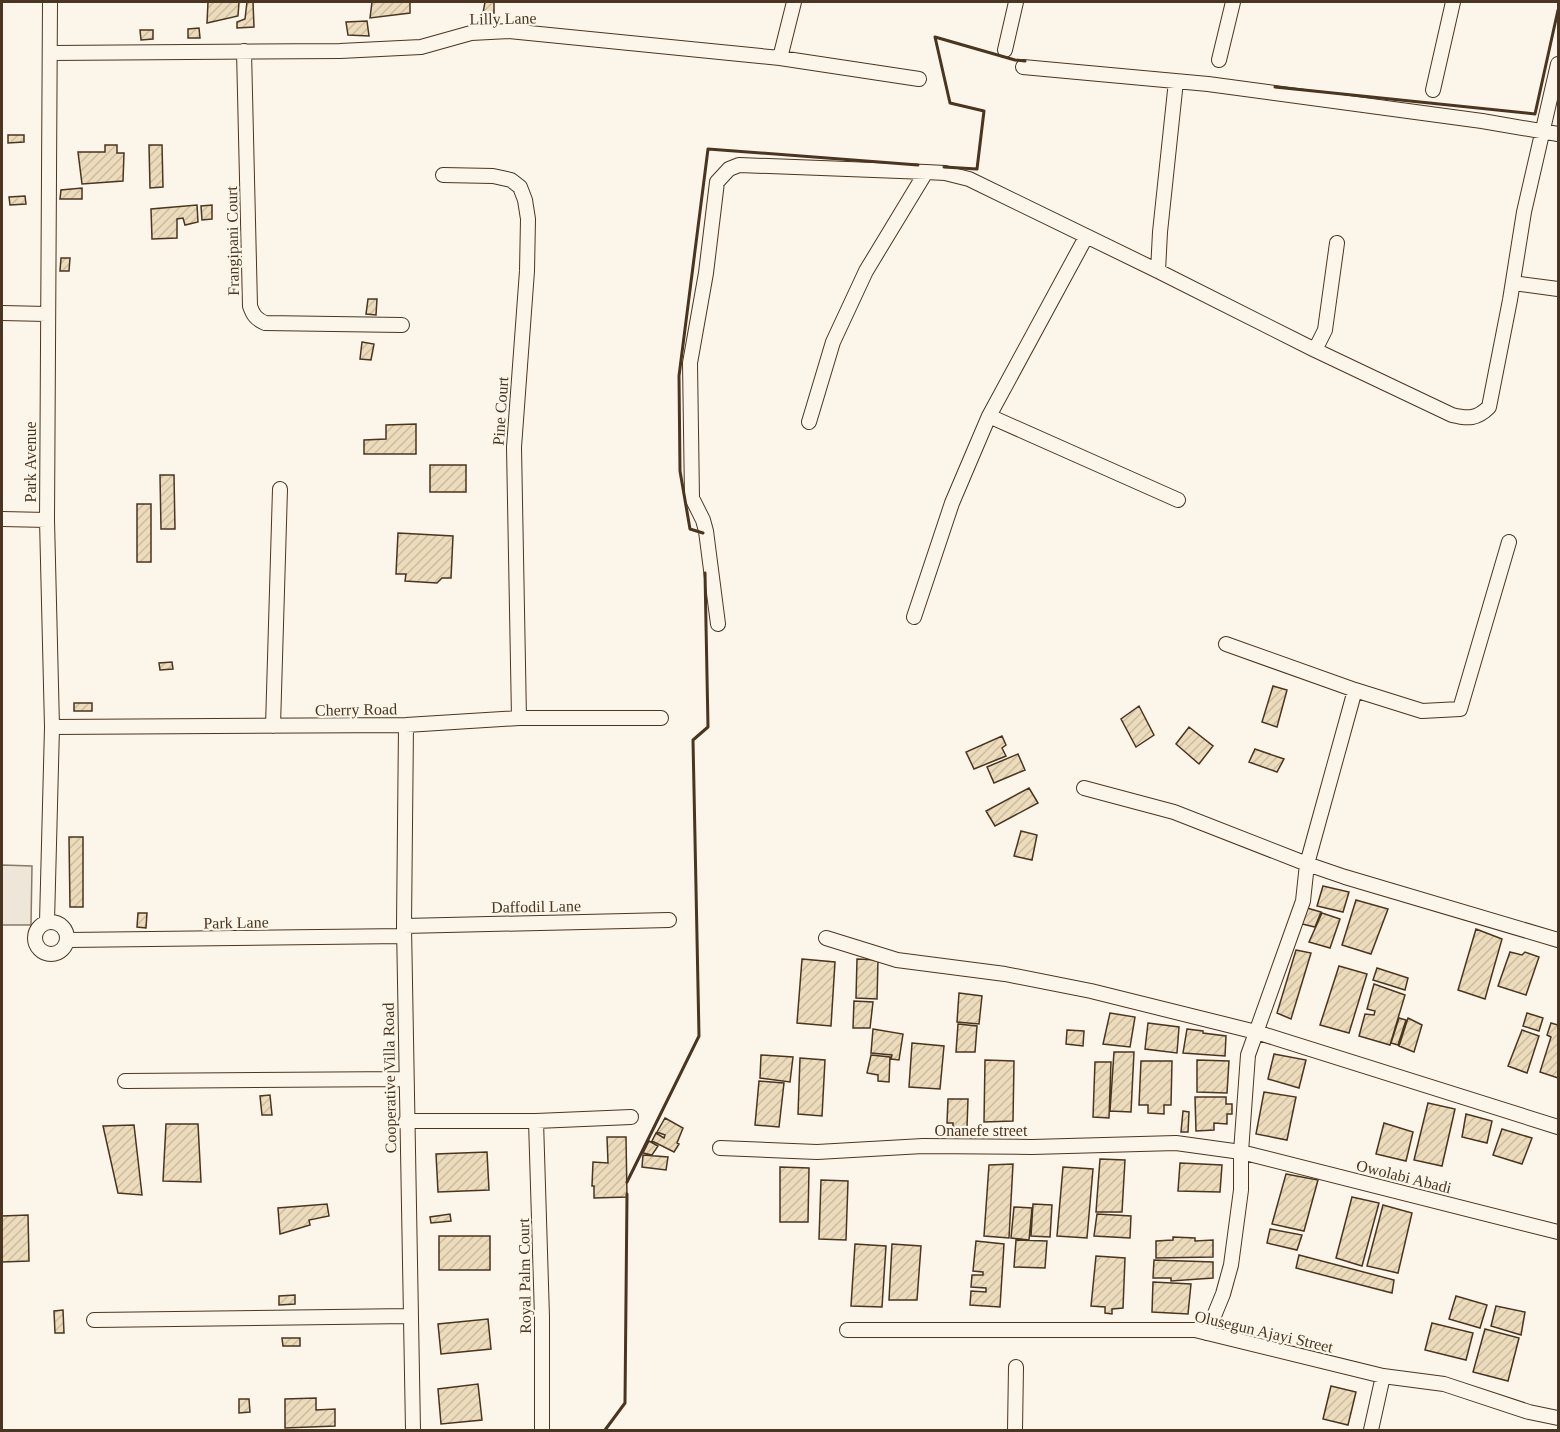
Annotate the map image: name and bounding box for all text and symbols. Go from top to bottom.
street label: Lilly Lane [469,9,537,29]
street label: Frangipani Court [223,185,243,296]
street label: Pine Court [490,376,511,446]
street label: Park Avenue [22,421,39,503]
street label: Cherry Road [315,700,397,720]
street label: Daffodil Lane [491,897,581,916]
street label: Park Lane [203,913,269,932]
street label: Cooperative Villa Road [380,1002,400,1153]
street label: Onanefe street [935,1122,1028,1139]
street label: Owolabi Abadi [1355,1156,1454,1197]
street label: Royal Palm Court [515,1218,535,1334]
street label: Olusegun Ajayi Street [1193,1307,1335,1357]

